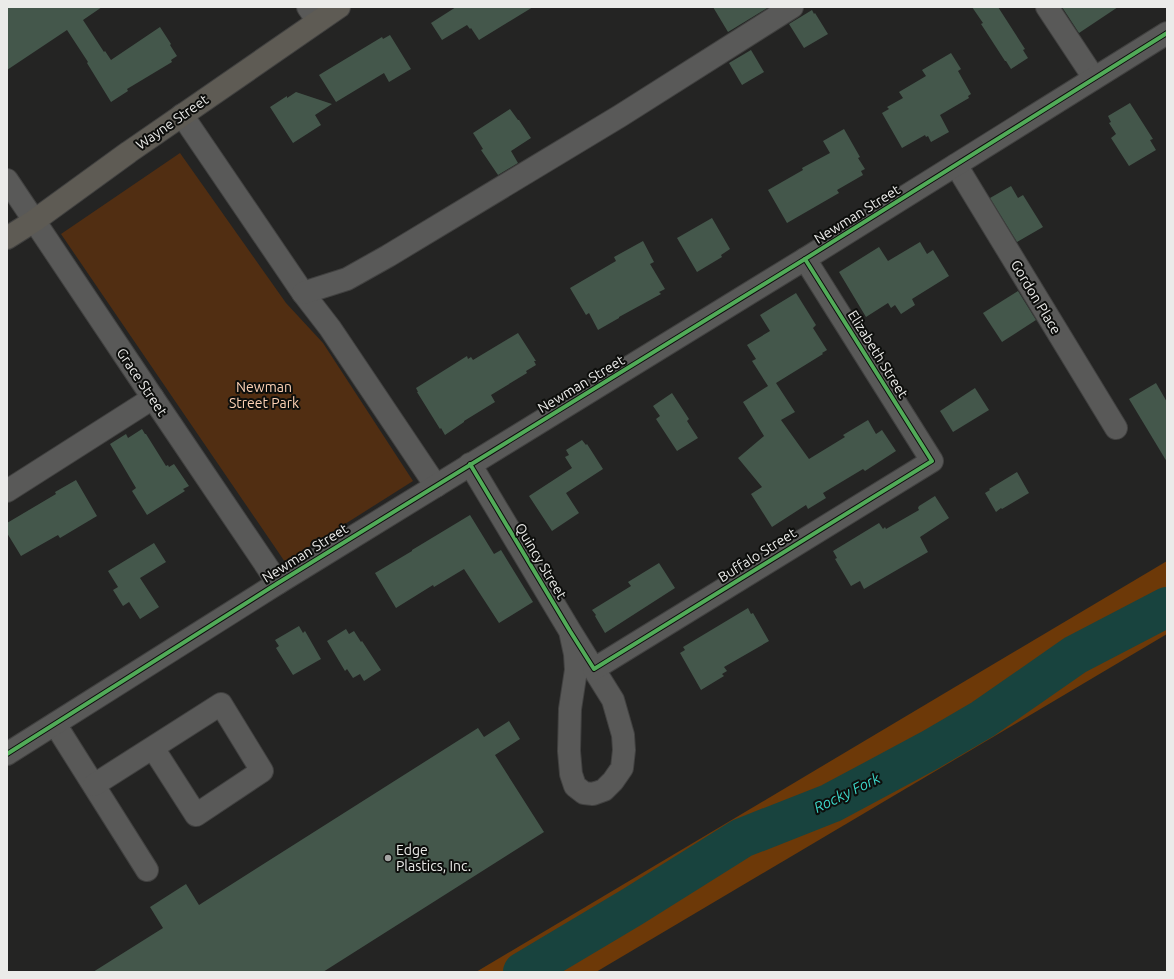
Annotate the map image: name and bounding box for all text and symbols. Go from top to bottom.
street label: Wayne Street [133,91,212,153]
street label: Newman Street [811,181,903,247]
street label: Gordon Place [1008,257,1064,337]
street label: Elizabeth Street [845,307,912,401]
street label: Grace Street [113,345,171,419]
street label: Newman Street [535,352,628,416]
park label: Newman Street Park [229,379,299,411]
street label: Newman Street [259,520,351,586]
street label: Quincy Street [512,520,570,602]
street label: Buffalo Street [715,524,799,585]
water label: Rocky Fork [811,769,883,816]
place label: Edge Plastics, Inc. [396,842,471,874]
marker: Edge Plastics, Inc. [383,853,393,863]

